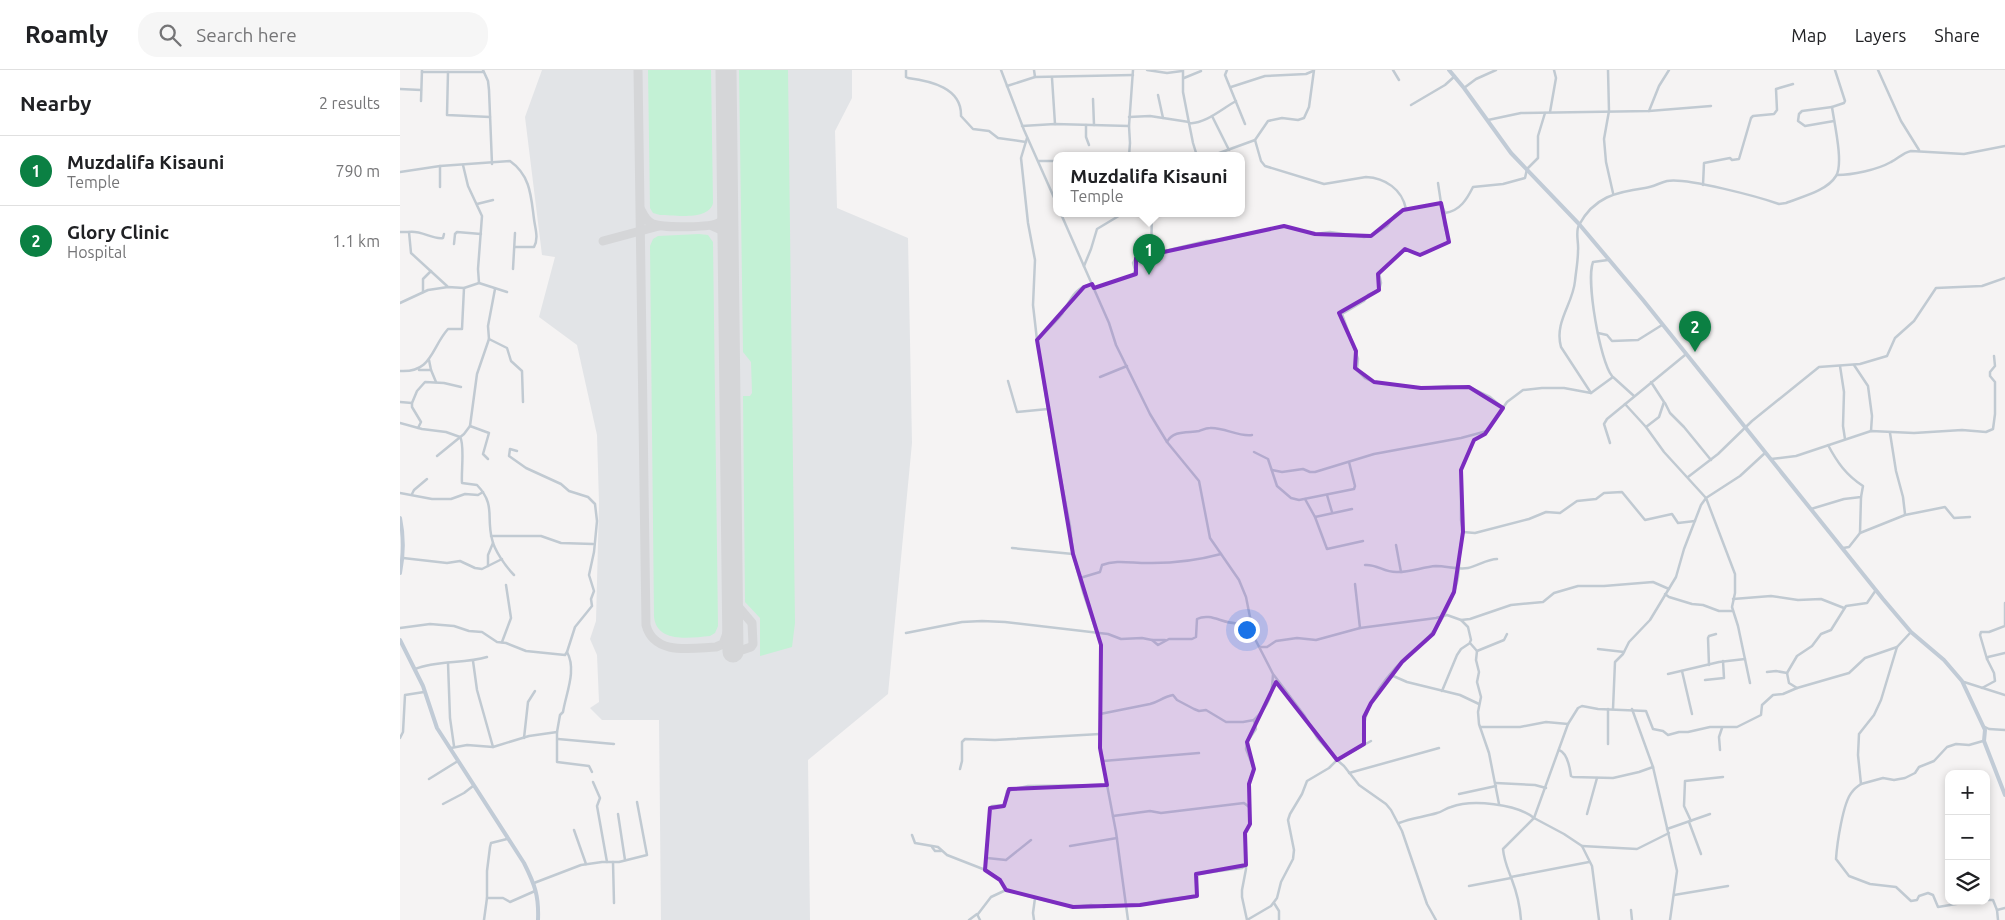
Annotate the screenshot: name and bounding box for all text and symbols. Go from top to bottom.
search box [138,12,488,57]
text: Roamly [25,21,108,48]
icon: search [156,21,184,49]
text: Search here [196,24,297,46]
text: Map [1791,25,1827,45]
text: Layers [1855,25,1906,45]
text: Share [1934,25,1980,45]
text: Nearby [20,91,91,115]
text: 2 results [319,94,380,112]
text: Muzdalifa Kisauni [67,151,224,173]
popup [1053,152,1245,217]
text: 1 [31,162,41,180]
text: 790 m [335,162,380,180]
text: Muzdalifa Kisauni [1070,165,1228,187]
text: Temple [67,173,120,191]
text: Temple [1070,187,1124,205]
text: Glory Clinic [67,221,169,243]
text: 2 [31,232,41,250]
text: 1.1 km [332,232,380,250]
pin: 1 [1133,234,1165,275]
text: Hospital [67,243,126,261]
pin: 2 [1679,311,1711,352]
your location [1234,617,1260,643]
map controls [1945,770,1990,905]
button: + [1945,770,1990,815]
button: − [1945,815,1990,860]
button: layers [1945,860,1990,905]

